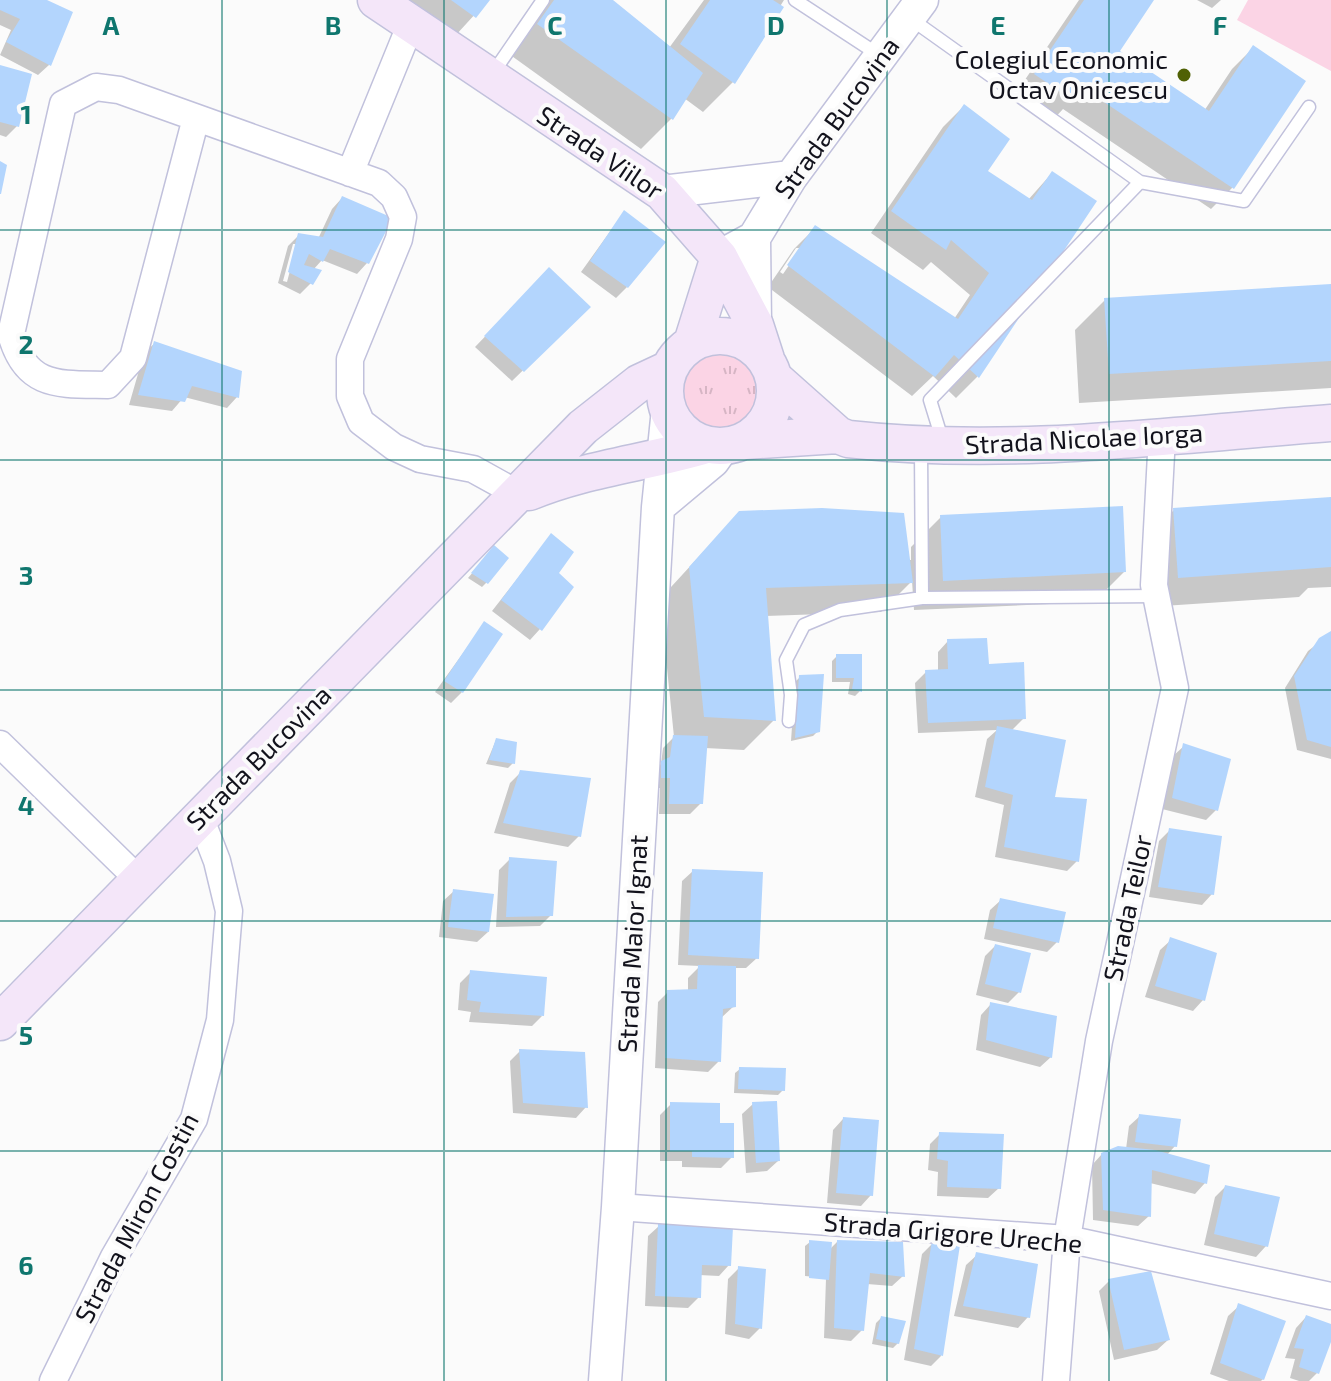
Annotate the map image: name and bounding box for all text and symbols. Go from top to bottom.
text: A [103,9,120,40]
text: B [325,9,341,40]
text: C [547,9,563,40]
text: D [767,9,785,40]
text: E [990,9,1006,40]
text: F [1213,9,1227,40]
street label: Strada Bucovina [767,30,905,204]
place label: Colegiul Economic Octav Onicescu [954,43,1168,104]
marker: Colegiul Economic Octav Onicescu [1175,66,1193,84]
text: 1 [20,98,32,129]
street label: Strada Viilor [532,98,670,205]
text: 2 [18,328,34,359]
street label: Strada Nicolae Iorga [964,416,1204,459]
text: 3 [19,559,33,590]
street label: Strada Bucovina [179,678,337,836]
text: 4 [18,789,34,820]
street label: Strada Teilor [1096,832,1157,984]
street label: Strada Maior Ignat [610,834,653,1054]
text: 5 [19,1019,33,1050]
street label: Strada Miron Costin [67,1107,204,1328]
street label: Strada Grigore Ureche [823,1205,1084,1258]
text: 6 [18,1249,34,1280]

